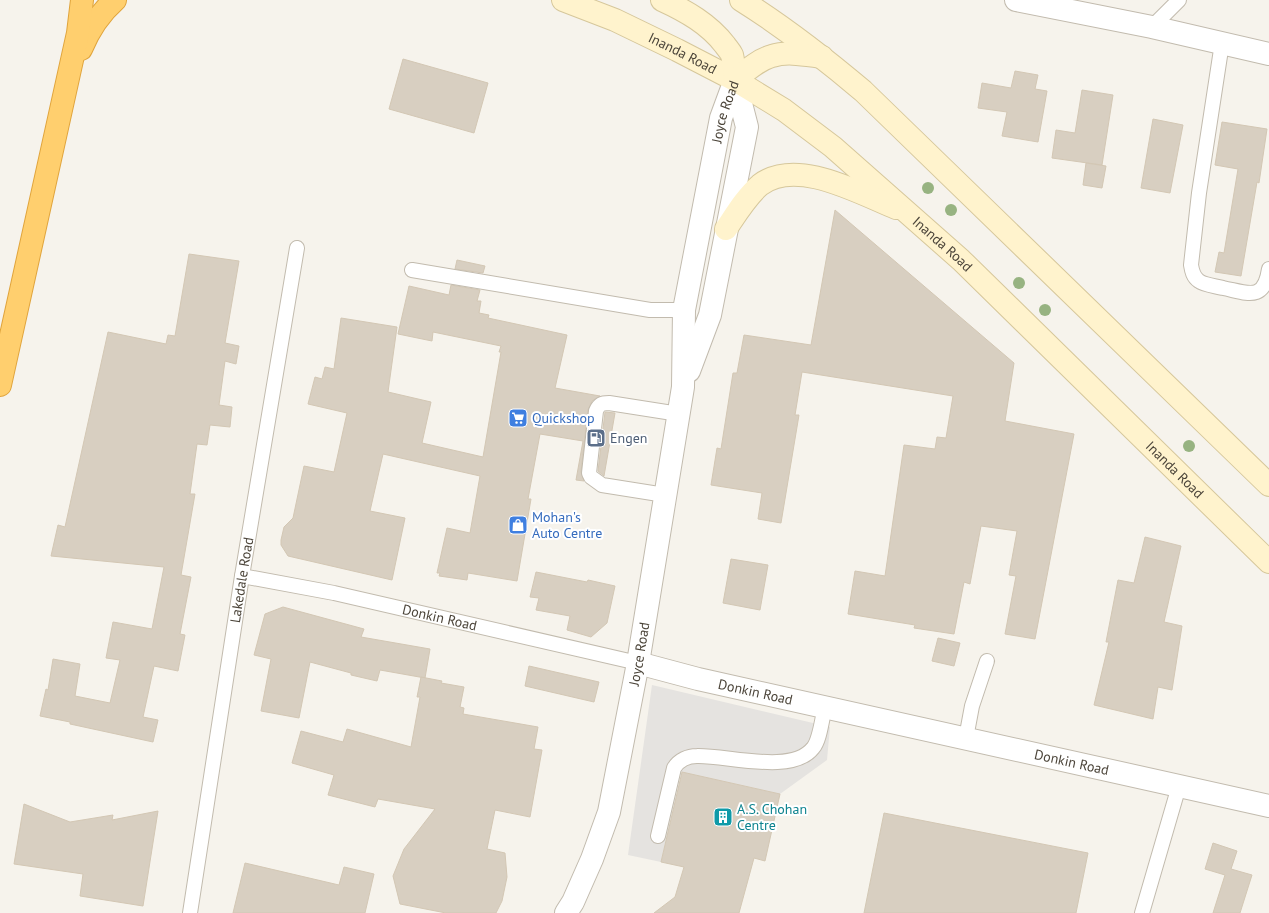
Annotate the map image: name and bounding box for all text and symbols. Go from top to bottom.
street label: Inanda Road [645,29,720,78]
street label: Joyce Road [707,78,743,145]
street label: Inanda Road [909,212,976,275]
supermarket icon: Quickshop [507,407,529,429]
place label: Quickshop [532,409,595,427]
fuel station icon: Engen [585,427,607,449]
place label: Engen [610,429,647,447]
street label: Inanda Road [1142,437,1208,502]
place label: Mohan's Auto Centre [532,508,602,542]
shop icon: Mohan's Auto Centre [507,514,529,536]
street label: Lakedale Road [226,536,257,624]
street label: Donkin Road [401,600,479,635]
street label: Joyce Road [625,621,654,688]
street label: Donkin Road [716,675,795,709]
street label: Donkin Road [1033,745,1111,779]
place label: A.S. Chohan Centre [737,800,807,834]
building icon: A.S. Chohan Centre [712,806,734,828]

